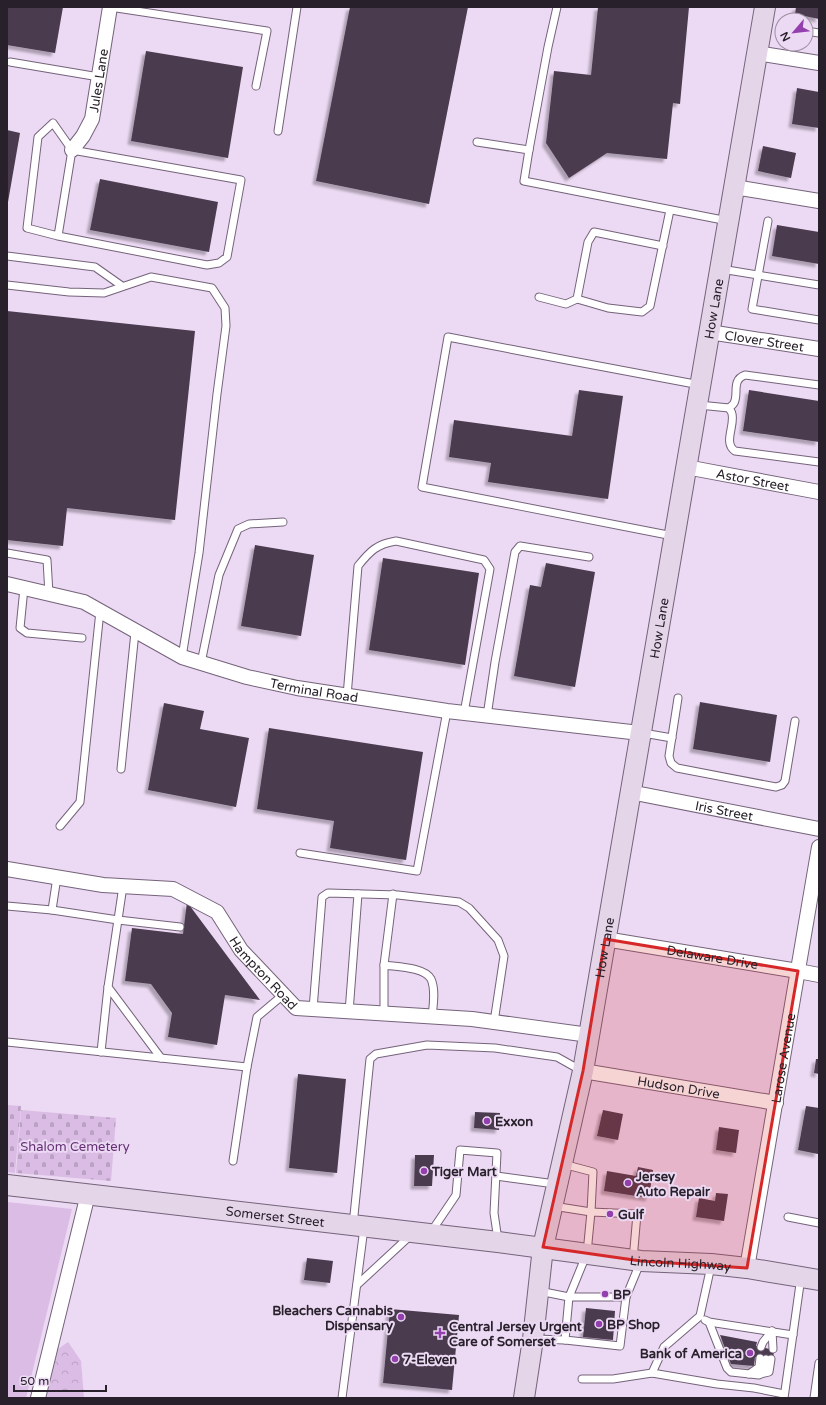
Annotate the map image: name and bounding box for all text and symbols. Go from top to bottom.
north arrow [774,12,814,52]
text: N [778,30,793,43]
street label: Jules Lane [86,48,112,114]
street label: How Lane [701,277,727,340]
street label: Clover Street [724,328,805,356]
street label: Astor Street [715,466,791,495]
street label: How Lane [647,597,673,660]
street label: Terminal Road [268,675,359,706]
street label: Iris Street [694,798,754,825]
street label: How Lane [592,916,618,979]
street label: Hampton Road [225,934,300,1013]
street label: Delaware Drive [665,942,759,973]
street label: Larose Avenue [768,1012,799,1104]
street label: Hudson Drive [636,1073,721,1103]
place label: Exxon [495,1114,533,1130]
marker: Exxon [482,1116,492,1126]
park label: Shalom Cemetery [20,1139,130,1155]
place label: Tiger Mart [431,1164,497,1180]
marker: Tiger Mart [419,1166,429,1176]
place label: Jersey Auto Repair [635,1169,711,1200]
marker: Jersey Auto Repair [623,1178,633,1188]
street label: Somerset Street [225,1203,325,1231]
place label: Gulf [618,1207,645,1223]
marker: Gulf [605,1209,615,1219]
street label: Lincoln Highway [629,1253,732,1275]
place label: BP [613,1287,631,1303]
marker: BP [600,1289,610,1299]
place label: Bleachers Cannabis Dispensary [272,1303,393,1334]
marker: Bleachers Cannabis Dispensary [396,1312,406,1322]
place label: BP Shop [607,1317,660,1333]
place label: Central Jersey Urgent Care of Somerset [449,1319,582,1350]
marker: BP Shop [594,1319,604,1329]
marker: Central Jersey Urgent Care of Somerset [434,1327,446,1339]
place label: Bank of America [640,1346,742,1362]
marker: Bank of America [745,1348,755,1358]
place label: 7-Eleven [403,1352,457,1368]
marker: 7-Eleven [390,1354,400,1364]
scale bar [14,1367,106,1393]
text: 50 m [20,1374,49,1388]

